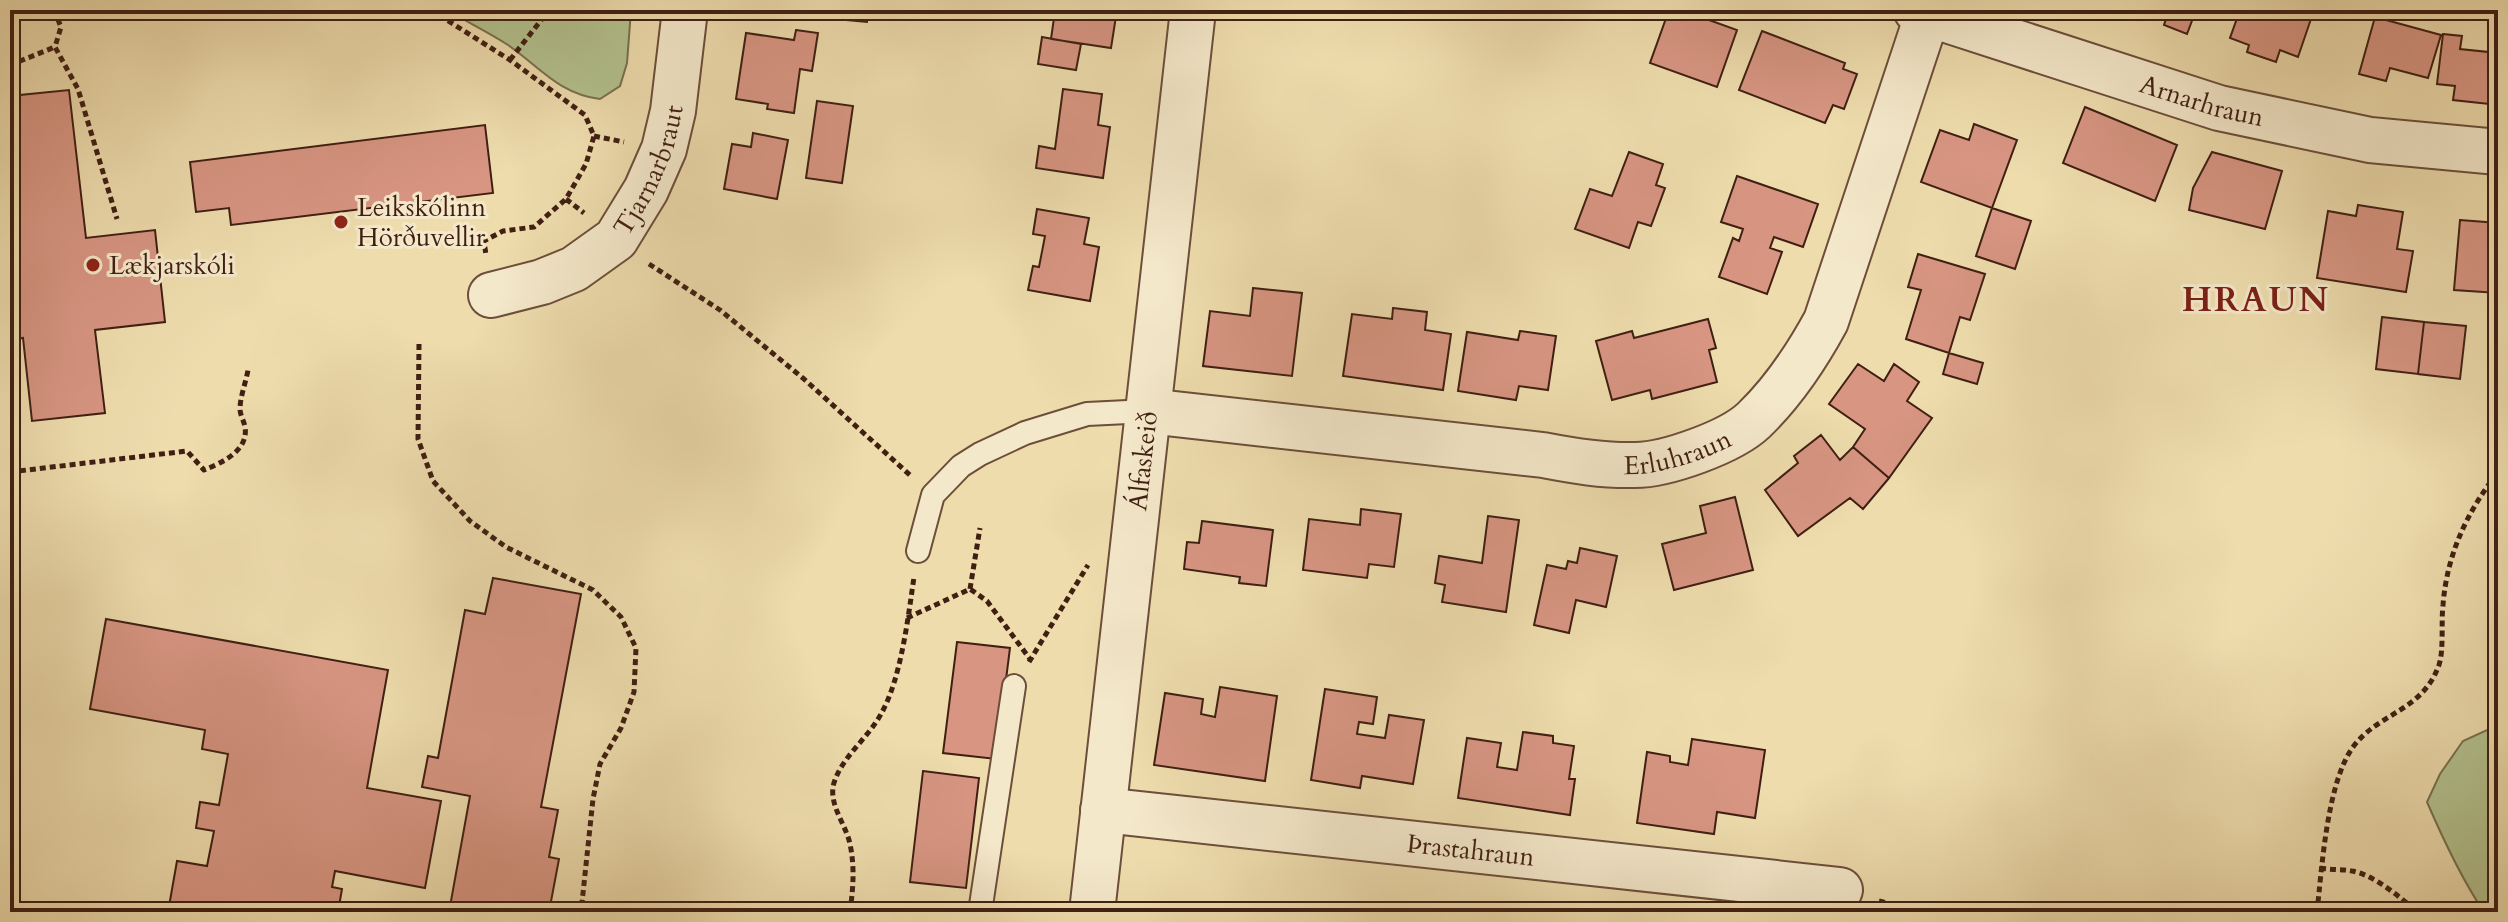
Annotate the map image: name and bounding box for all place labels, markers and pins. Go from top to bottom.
place label: Leikskólinn Hörðuvellir [357,190,486,255]
marker: Leikskólinn Hörðuvellir [332,213,350,231]
place label: Lækjarskóli [109,248,235,283]
marker: Lækjarskóli [84,256,102,274]

